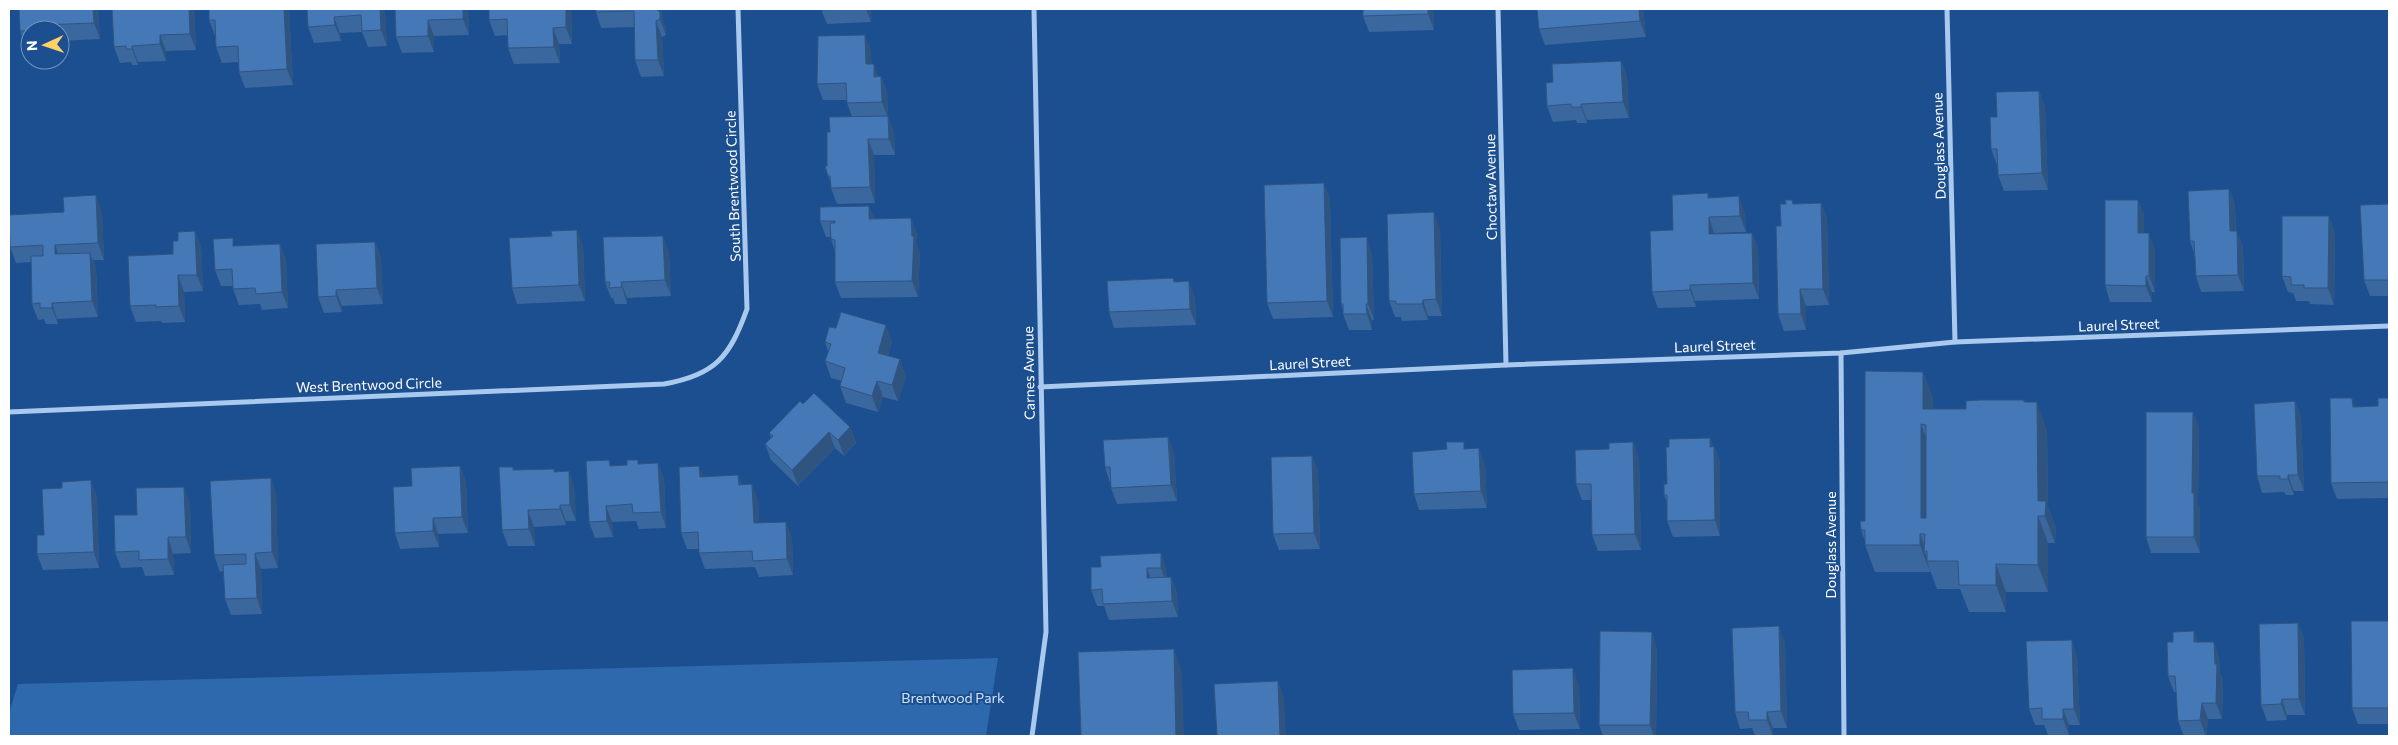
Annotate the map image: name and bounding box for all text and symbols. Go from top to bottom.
north arrow [20,20,70,70]
text: N [23,40,40,51]
street label: Douglass Avenue [1928,92,1949,200]
street label: South Brentwood Circle [721,110,744,262]
street label: Choctaw Avenue [1481,134,1500,240]
street label: Laurel Street [2078,315,2160,334]
street label: Carnes Avenue [1019,326,1038,420]
street label: Laurel Street [1674,336,1756,355]
street label: Laurel Street [1269,352,1351,373]
street label: West Brentwood Circle [296,373,442,396]
street label: Douglass Avenue [1822,491,1839,599]
park label: Brentwood Park [901,689,1005,706]

